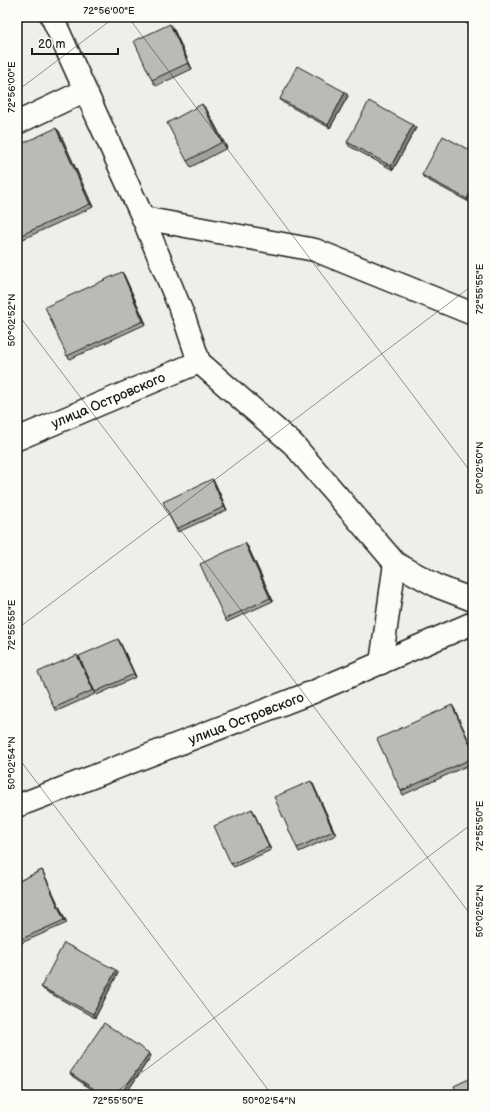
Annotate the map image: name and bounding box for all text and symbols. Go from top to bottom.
text: 72°56'00"E [83,5,135,17]
scale bar [32,30,118,56]
text: 20 m [38,37,65,52]
text: 72°56'00"E [6,61,18,113]
text: 72°55'55"E [474,263,486,314]
text: 50°02'52"N [6,293,18,347]
street label: улица Островского [49,369,168,432]
text: 50°02'50"N [474,441,486,495]
text: 72°55'55"E [6,599,18,650]
street label: улица Островского [186,689,306,748]
text: 50°02'54"N [6,736,18,790]
text: 72°55'50"E [474,800,486,851]
text: 50°02'52"N [474,884,486,938]
text: 72°55'50"E [93,1095,144,1107]
text: 50°02'54"N [242,1095,296,1107]

